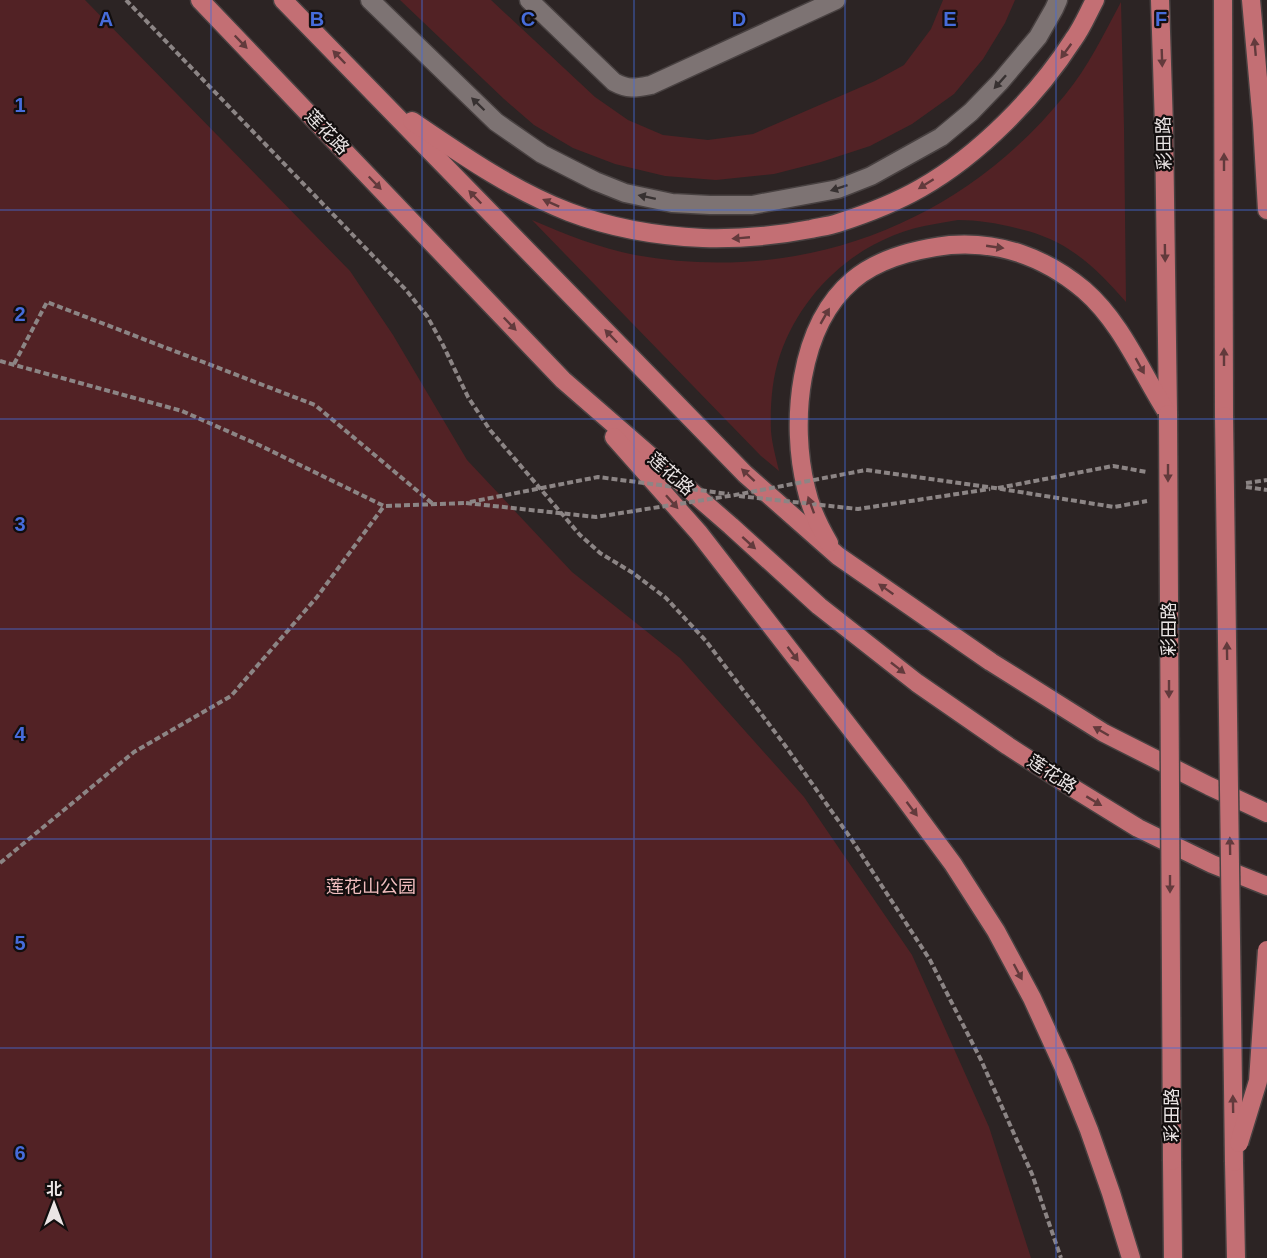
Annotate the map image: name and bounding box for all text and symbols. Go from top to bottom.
text: A [99,8,113,30]
text: B [310,8,324,30]
text: C [521,8,535,30]
text: D [732,8,746,30]
text: E [943,8,957,30]
text: F [1155,8,1167,30]
one-way arrow [233,35,247,49]
one-way arrow [1250,38,1260,57]
one-way arrow [1060,42,1072,58]
one-way arrow [1157,49,1167,68]
one-way arrow [332,51,346,65]
one-way arrow [993,74,1007,89]
text: 1 [14,94,26,116]
one-way arrow [472,98,486,112]
street label: 莲花路 [301,106,353,158]
street label: 彩田路 [1154,116,1174,170]
one-way arrow [1219,153,1229,172]
one-way arrow [368,176,382,190]
one-way arrow [918,179,934,190]
one-way arrow [830,183,848,193]
one-way arrow [468,189,482,204]
one-way arrow [638,192,656,202]
one-way arrow [542,199,559,208]
one-way arrow [731,233,750,243]
one-way arrow [985,242,1004,251]
one-way arrow [1161,244,1170,263]
text: 2 [14,303,26,325]
one-way arrow [819,307,829,324]
one-way arrow [503,317,517,332]
one-way arrow [604,329,618,344]
one-way arrow [1219,348,1229,367]
one-way arrow [1135,358,1145,375]
street label: 莲花路 [644,449,698,499]
one-way arrow [1163,463,1173,482]
one-way arrow [741,469,755,483]
one-way arrow [665,494,678,509]
one-way arrow [806,496,816,514]
text: 3 [14,513,26,535]
one-way arrow [741,536,756,549]
one-way arrow [878,583,894,595]
street label: 彩田路 [1159,602,1179,656]
one-way arrow [1222,641,1232,660]
one-way arrow [786,647,798,662]
one-way arrow [890,662,906,675]
one-way arrow [1164,679,1174,698]
text: 4 [14,723,26,745]
one-way arrow [1092,726,1109,736]
street label: 莲花路 [1024,751,1080,797]
one-way arrow [1086,796,1103,806]
one-way arrow [906,800,918,816]
one-way arrow [1225,836,1235,855]
one-way arrow [1165,874,1175,893]
park label: 莲花山公园 [326,877,416,897]
text: 5 [14,932,26,954]
one-way arrow [1013,964,1023,981]
street label: 彩田路 [1162,1088,1182,1142]
one-way arrow [1228,1094,1238,1113]
text: 6 [14,1142,26,1164]
north arrow [24,1174,84,1234]
text: 北 [46,1181,62,1198]

